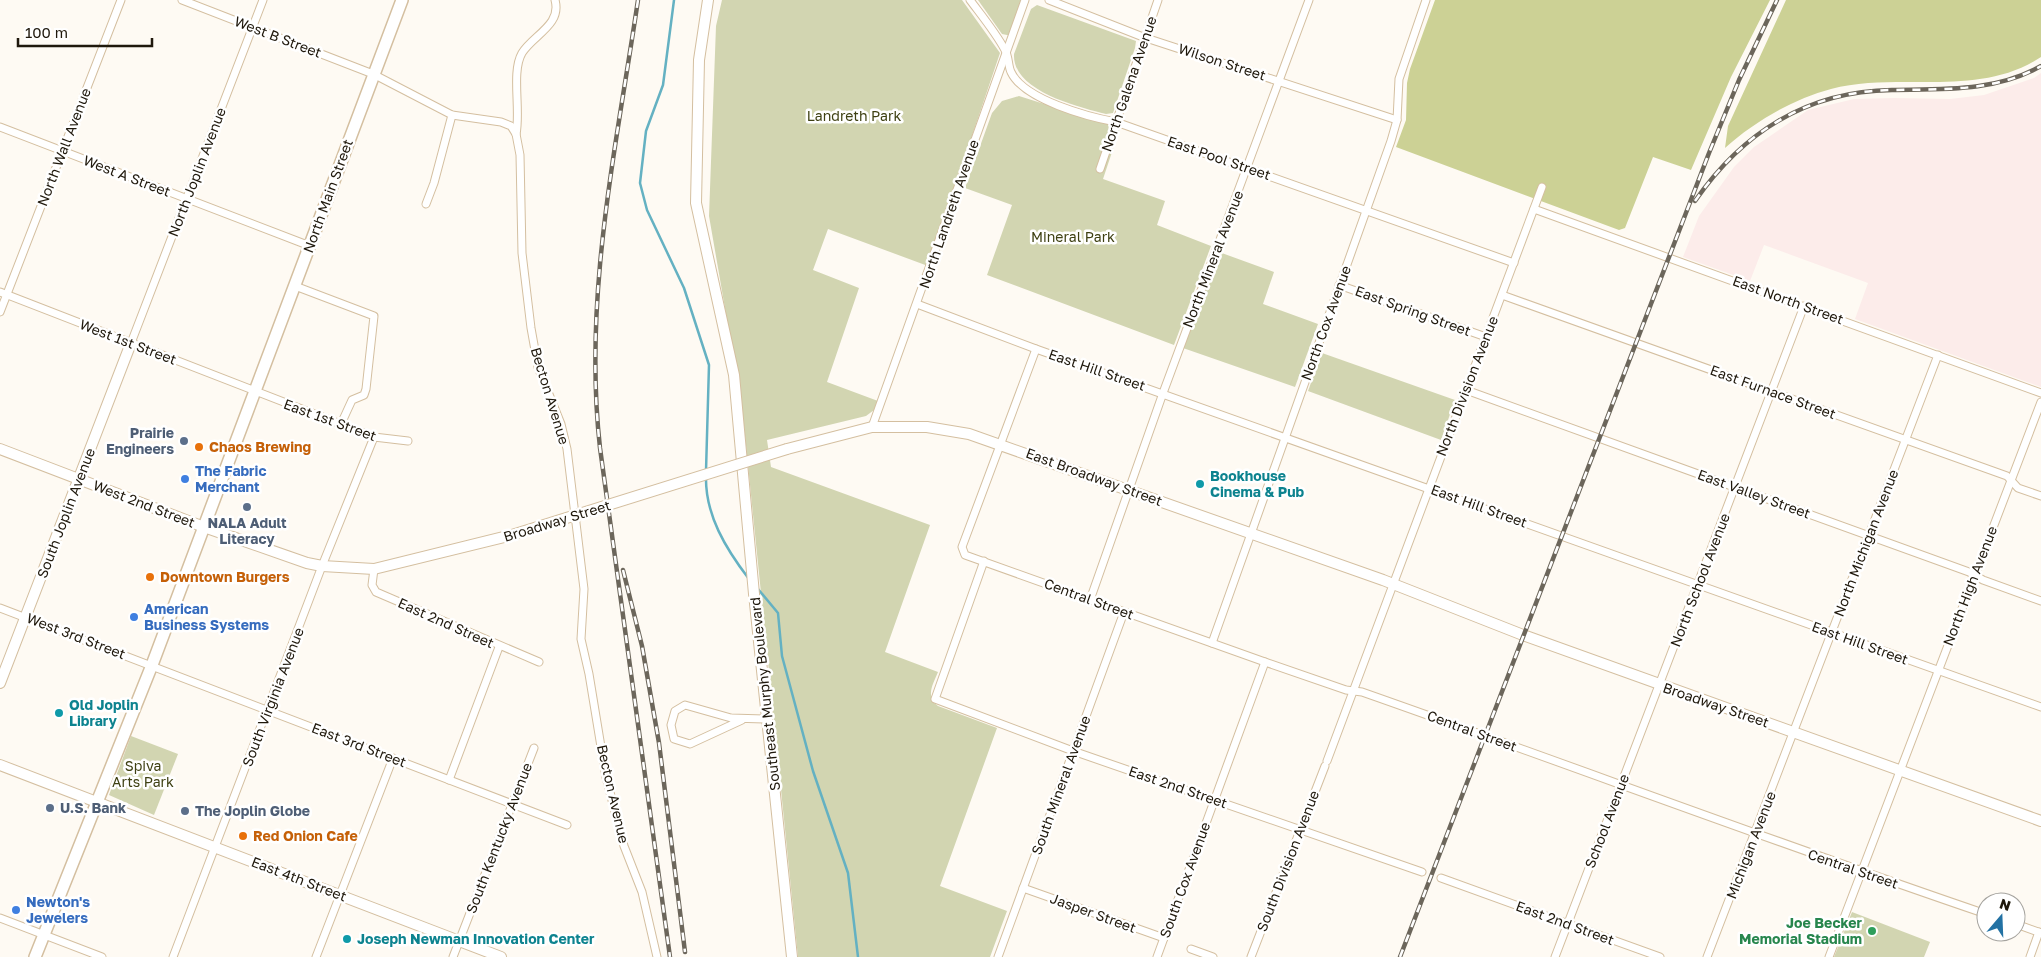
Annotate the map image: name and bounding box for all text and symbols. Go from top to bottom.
street label: West B Street [232,12,324,61]
street label: North Galena Avenue [1097,14,1160,154]
scale bar [18,15,151,47]
text: 100 m [25,23,68,41]
street label: Wilson Street [1176,39,1268,84]
street label: North Wall Avenue [33,85,94,208]
street label: North Joplin Avenue [164,105,229,239]
park label: Landreth Park [807,107,901,124]
street label: East Pool Street [1165,132,1273,183]
street label: North Main Street [299,137,356,255]
street label: North Landreth Avenue [915,137,982,291]
street label: West A Street [81,151,173,200]
street label: North Mineral Avenue [1178,188,1247,330]
park label: Mineral Park [1031,228,1115,245]
street label: North Cox Avenue [1297,263,1354,382]
street label: East North Street [1730,272,1846,327]
street label: East Spring Street [1353,282,1473,339]
street label: North Division Avenue [1432,313,1501,458]
street label: West 1st Street [77,315,179,368]
street label: Becton Avenue [528,345,573,446]
street label: East Hill Street [1047,345,1148,394]
street label: East Furnace Street [1708,361,1838,422]
street label: East 1st Street [281,395,379,444]
place label: Prairie Engineers [106,424,174,457]
marker: Prairie Engineers [178,435,190,447]
place label: Chaos Brewing [209,438,311,455]
marker: Chaos Brewing [193,441,205,453]
street label: East Broadway Street [1024,444,1165,509]
street label: South Joplin Avenue [33,445,98,580]
place label: The Fabric Merchant [195,462,266,495]
street label: East Valley Street [1695,465,1813,522]
place label: Bookhouse Cinema & Pub [1210,467,1305,500]
street label: North Michigan Avenue [1830,467,1901,619]
marker: The Fabric Merchant [179,473,191,485]
street label: West 2nd Street [91,476,198,531]
marker: Bookhouse Cinema & Pub [1194,478,1206,490]
street label: East Hill Street [1429,480,1530,531]
street label: Broadway Street [501,496,612,545]
marker: NALA Adult Literacy [241,501,253,513]
street label: North School Avenue [1666,511,1733,649]
place label: NALA Adult Literacy [207,514,287,547]
street label: North High Avenue [1939,523,2000,648]
place label: Downtown Burgers [160,568,290,585]
marker: Downtown Burgers [144,571,156,583]
street label: Central Street [1042,574,1136,623]
street label: East 2nd Street [396,594,497,651]
street label: Southeast Murphy Boulevard [746,596,783,792]
place label: American Business Systems [144,600,269,633]
street label: West 3rd Street [24,609,128,662]
marker: American Business Systems [128,611,140,623]
street label: East Hill Street [1810,617,1911,668]
street label: South Virginia Avenue [238,625,307,769]
street label: Broadway Street [1661,678,1771,731]
place label: Old Joplin Library [69,696,139,729]
street label: Central Street [1425,706,1519,755]
marker: Old Joplin Library [53,707,65,719]
street label: South Mineral Avenue [1027,713,1094,857]
street label: East 3rd Street [310,719,409,770]
street label: Becton Avenue [594,743,633,845]
park label: Spiva Arts Park [112,757,174,790]
street label: South Kentucky Avenue [462,760,535,916]
street label: East 2nd Street [1127,762,1230,811]
street label: School Avenue [1581,771,1632,870]
street label: South Division Avenue [1253,788,1322,934]
street label: Michigan Avenue [1722,789,1779,901]
place label: U.S. Bank [60,799,126,816]
marker: U.S. Bank [44,802,56,814]
place label: The Joplin Globe [195,802,310,819]
marker: The Joplin Globe [179,805,191,817]
street label: South Cox Avenue [1156,820,1213,940]
place label: Red Onion Cafe [253,827,358,844]
marker: Red Onion Cafe [237,830,249,842]
street label: Central Street [1806,845,1901,892]
street label: East 4th Street [249,853,349,904]
street label: Jasper Street [1048,889,1138,936]
north arrow [1976,892,2026,942]
place label: Newton's Jewelers [26,893,90,926]
text: N [1998,894,2013,914]
street label: East 2nd Street [1514,897,1617,948]
marker: Newton's Jewelers [10,904,22,916]
place label: Joe Becker Memorial Stadium [1739,914,1863,947]
marker: Joe Becker Memorial Stadium [1866,925,1878,937]
place label: Joseph Newman Innovation Center [357,930,595,947]
marker: Joseph Newman Innovation Center [341,933,353,945]

